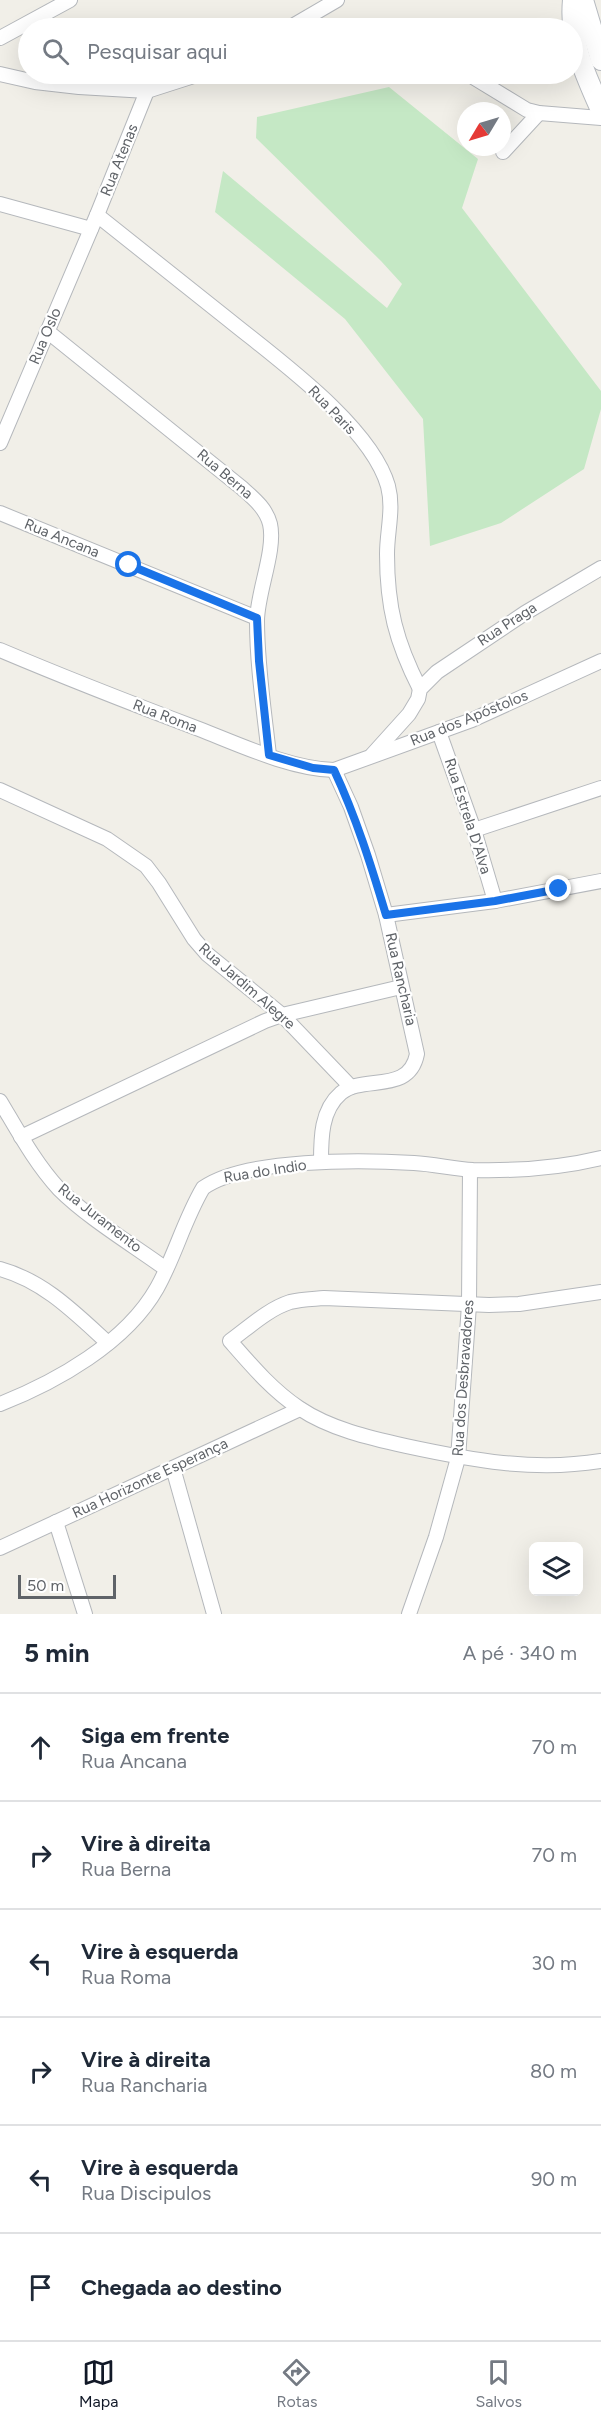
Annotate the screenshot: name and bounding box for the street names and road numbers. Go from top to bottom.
street label: Rua Atenas [96,121,142,199]
street label: Rua Oslo [25,305,65,367]
street label: Rua Paris [304,382,360,438]
street label: Rua Berna [193,445,257,503]
street label: Rua Ancana [22,515,102,561]
street label: Rua Praga [474,598,540,650]
street label: Rua dos Apóstolos [408,686,530,750]
street label: Rua Roma [130,695,200,737]
street label: Rua Estrela D'Alva [441,756,495,876]
street label: Rua Rancharia [382,931,420,1027]
street label: Rua Jardim Alegre [195,939,299,1033]
street label: Rua do Indio [222,1156,308,1186]
street label: Rua Juramento [54,1180,146,1257]
street label: Rua dos Desbravadores [449,1299,477,1457]
street label: Rua Horizonte Esperança [69,1434,231,1522]

